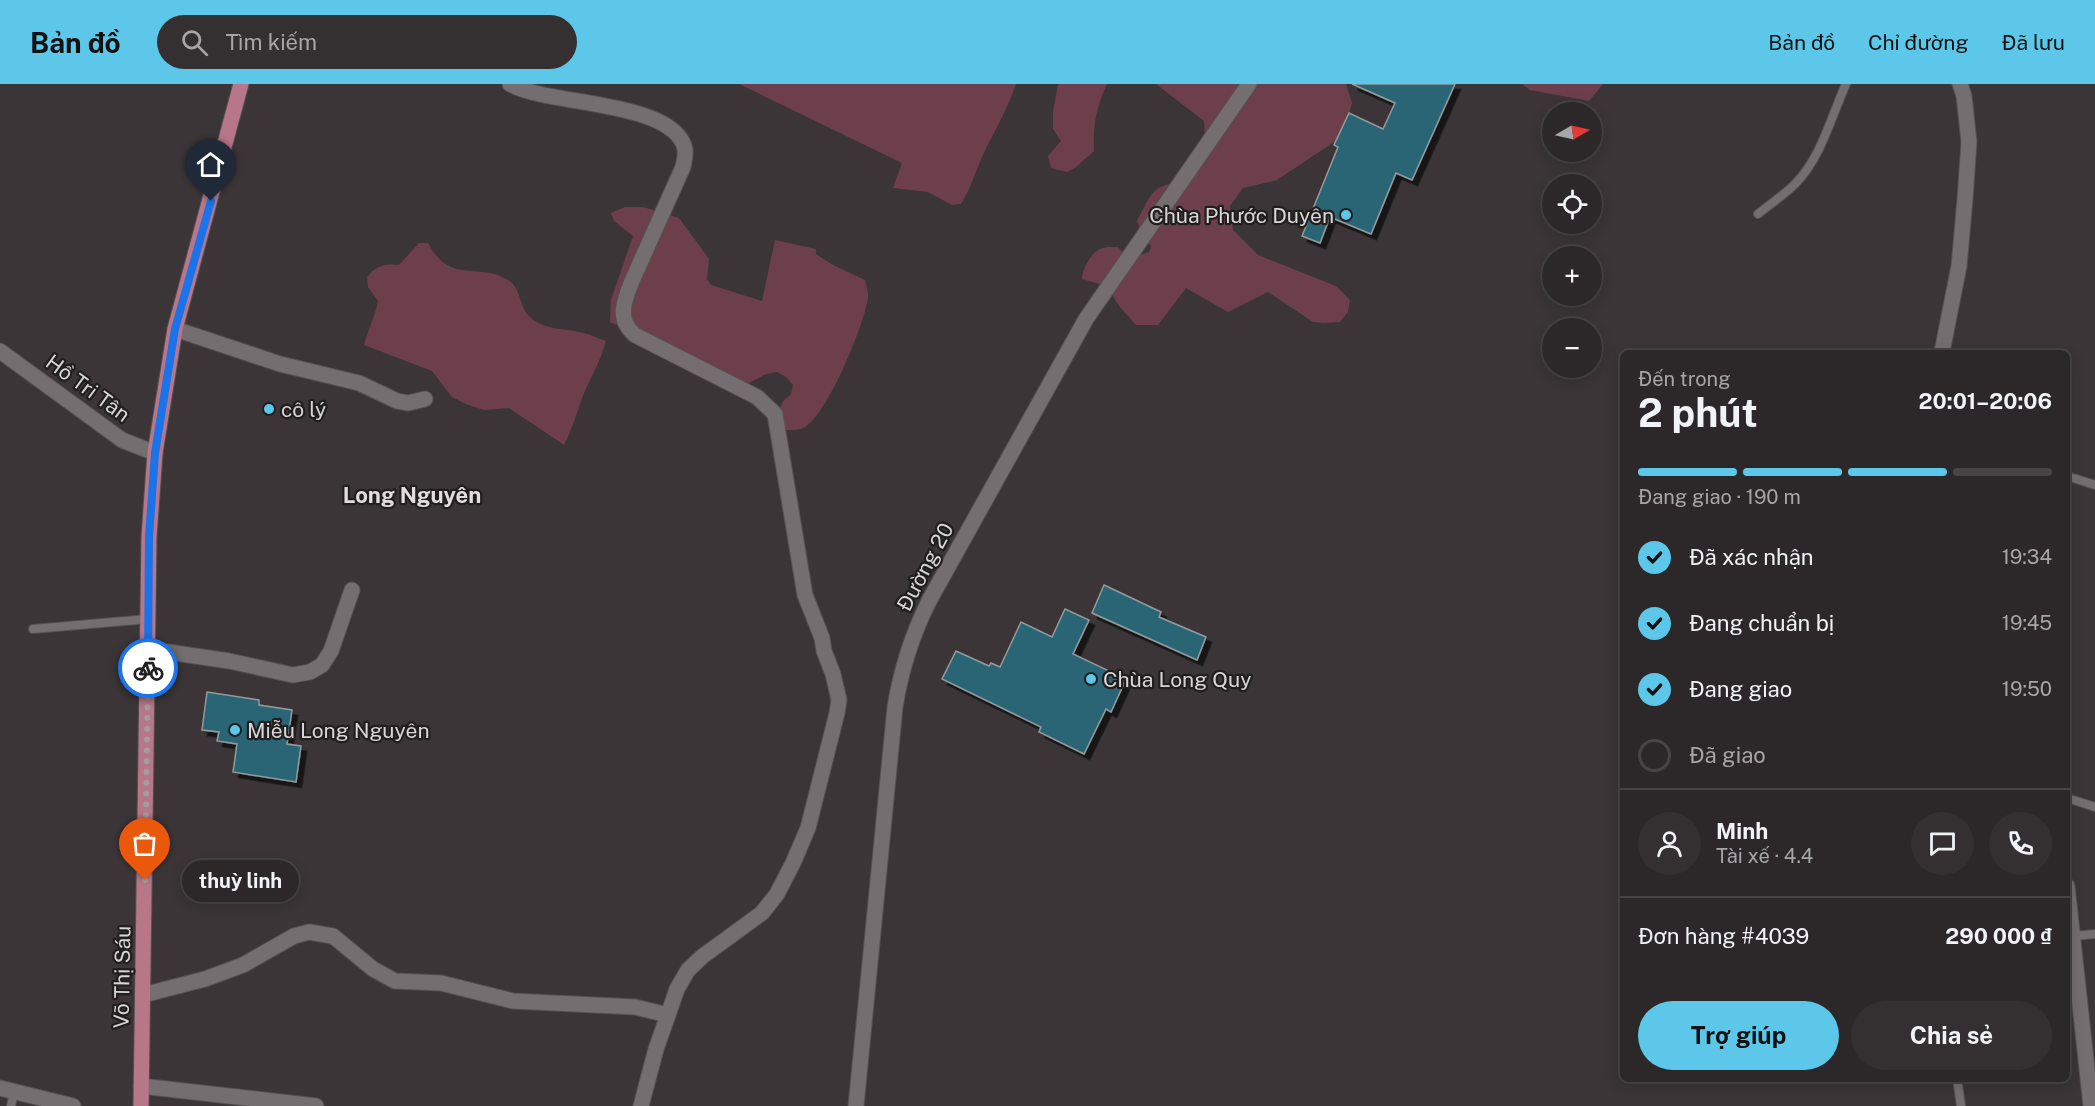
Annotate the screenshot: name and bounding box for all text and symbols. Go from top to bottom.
search box [157,15,577,69]
text: Bản đồ [30,26,121,59]
icon: search [178,26,211,59]
text: Tìm kiếm [226,29,317,55]
text: Bản đồ [1768,30,1835,55]
text: Chỉ đường [1868,30,1969,55]
text: Đã lưu [2002,30,2065,55]
north arrow [1542,102,1602,162]
map controls [1542,102,1602,378]
pin [185,139,236,201]
icon: home [194,148,227,181]
button: locate [1542,174,1602,234]
place label: Chùa Phước Duyên [1149,203,1334,228]
marker: Chùa Phước Duyên [1339,208,1353,222]
button: + [1542,246,1602,306]
button: − [1542,318,1602,378]
street label: Hồ Tri Tân [41,349,135,427]
text: Đến trong [1638,367,1731,391]
text: 20:01–20:06 [1919,388,2052,414]
text: 2 phút [1638,390,1758,436]
place label: cô lý [281,397,326,422]
marker: cô lý [262,402,276,416]
district label: Long Nguyên [343,482,481,508]
text: Đang giao · 190 m [1638,485,1801,509]
street label: Đường 20 [891,519,959,615]
icon: check [1638,541,1671,574]
text: Đã xác nhận [1689,544,1814,570]
text: 19:34 [2002,545,2052,569]
icon: check [1638,607,1671,640]
text: Đang chuẩn bị [1689,610,1834,636]
text: 19:45 [2002,611,2052,635]
courier [118,638,178,698]
icon: bike [132,652,165,685]
place label: Chùa Long Quy [1103,667,1251,692]
marker: Chùa Long Quy [1084,672,1098,686]
icon: check [1638,673,1671,706]
text: Đang giao [1689,676,1792,702]
text: 19:50 [2002,677,2052,701]
place label: Miễu Long Nguyên [247,718,430,743]
marker: Miễu Long Nguyên [228,723,242,737]
text: Đã giao [1689,742,1766,768]
button: person [1638,812,1701,875]
button: chat [1911,812,1974,875]
button: phone [1989,812,2052,875]
pin [119,818,170,880]
text: Minh [1716,818,1768,844]
icon: bag [128,827,161,860]
text: Tài xế · 4.4 [1716,844,1813,868]
callout: thuỳ linh [181,859,298,901]
text: thuỳ linh [199,869,282,893]
text: Đơn hàng #4039 [1638,923,1809,949]
text: 290 000 ₫ [1945,923,2052,949]
street label: Võ Thị Sáu [109,925,135,1029]
button: Trợ giúp [1638,1001,1839,1070]
button: Chia sẻ [1851,1001,2052,1070]

